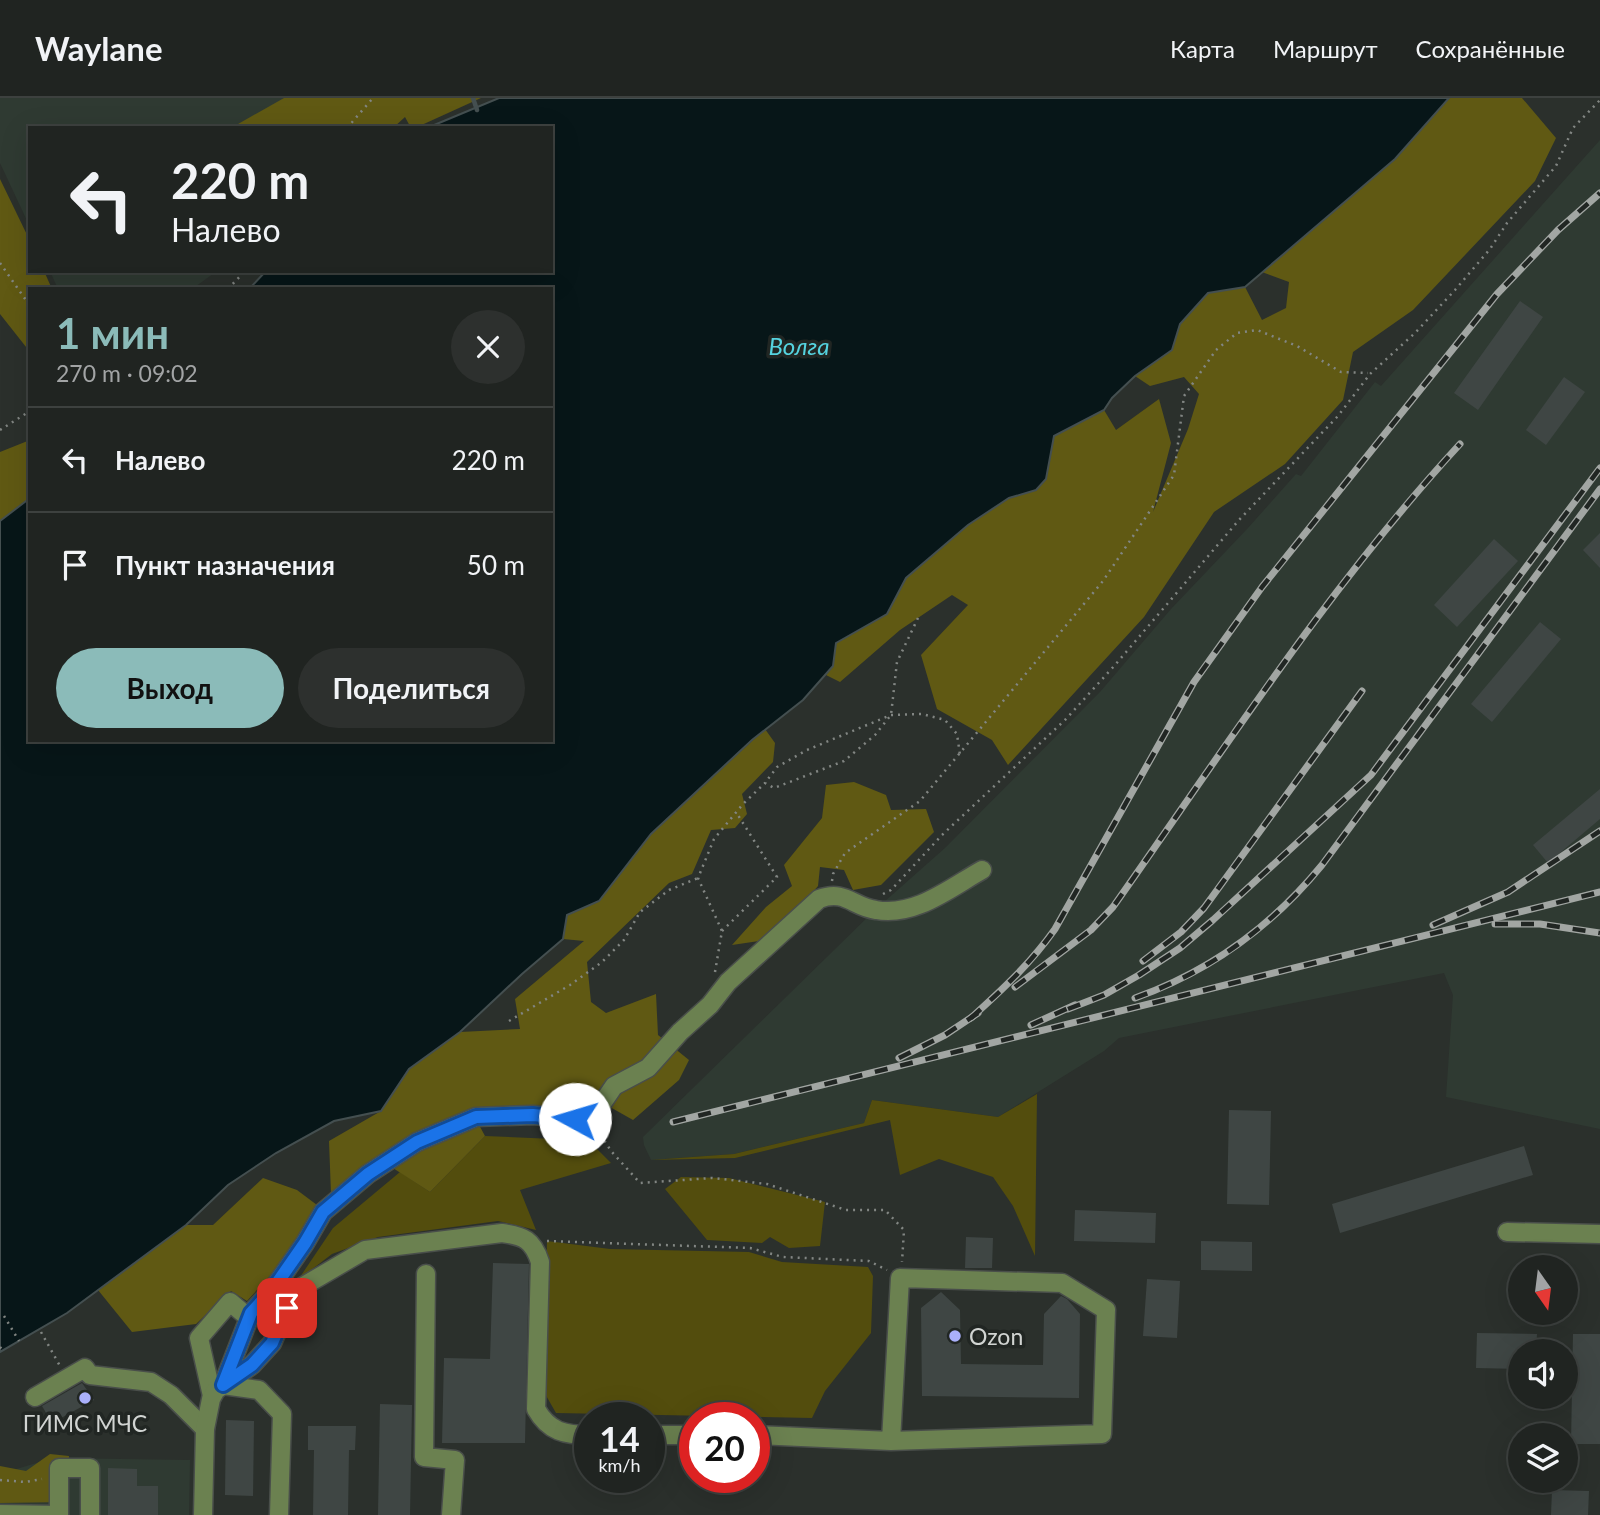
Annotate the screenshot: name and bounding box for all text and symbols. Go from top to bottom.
text: Waylane [35,28,163,68]
text: Карта [1170,34,1235,63]
text: Маршрут [1273,34,1378,63]
text: Сохранённые [1416,34,1565,63]
text: 220 m [171,151,309,209]
icon: left [56,154,147,245]
text: Налево [171,210,281,249]
text: 1 мин [56,308,169,358]
button: close [451,310,525,384]
water label: Волга [768,331,830,360]
text: 270 m · 09:02 [56,359,198,387]
icon: left [56,441,94,479]
text: Налево [115,444,205,476]
text: 220 m [452,444,525,476]
icon: arrive [56,546,94,584]
text: Пункт назначения [115,549,335,581]
text: 50 m [467,549,525,581]
button: Выход [56,648,284,728]
button: Поделиться [298,648,525,728]
position arrow [538,1082,612,1156]
north arrow [1508,1255,1578,1325]
map controls [1508,1255,1578,1493]
pin [257,1278,317,1338]
icon: arrive [268,1289,306,1327]
place label: Ozon [969,1322,1023,1350]
marker: Ozon [947,1328,963,1344]
button: sound [1508,1339,1578,1409]
marker: ГИМС МЧС [77,1390,93,1406]
speed limit sign: 20 [679,1402,770,1493]
place label: ГИМС МЧС [23,1409,147,1437]
text: 14 [599,1417,640,1459]
button: layers [1508,1423,1578,1493]
text: km/h [598,1454,641,1476]

